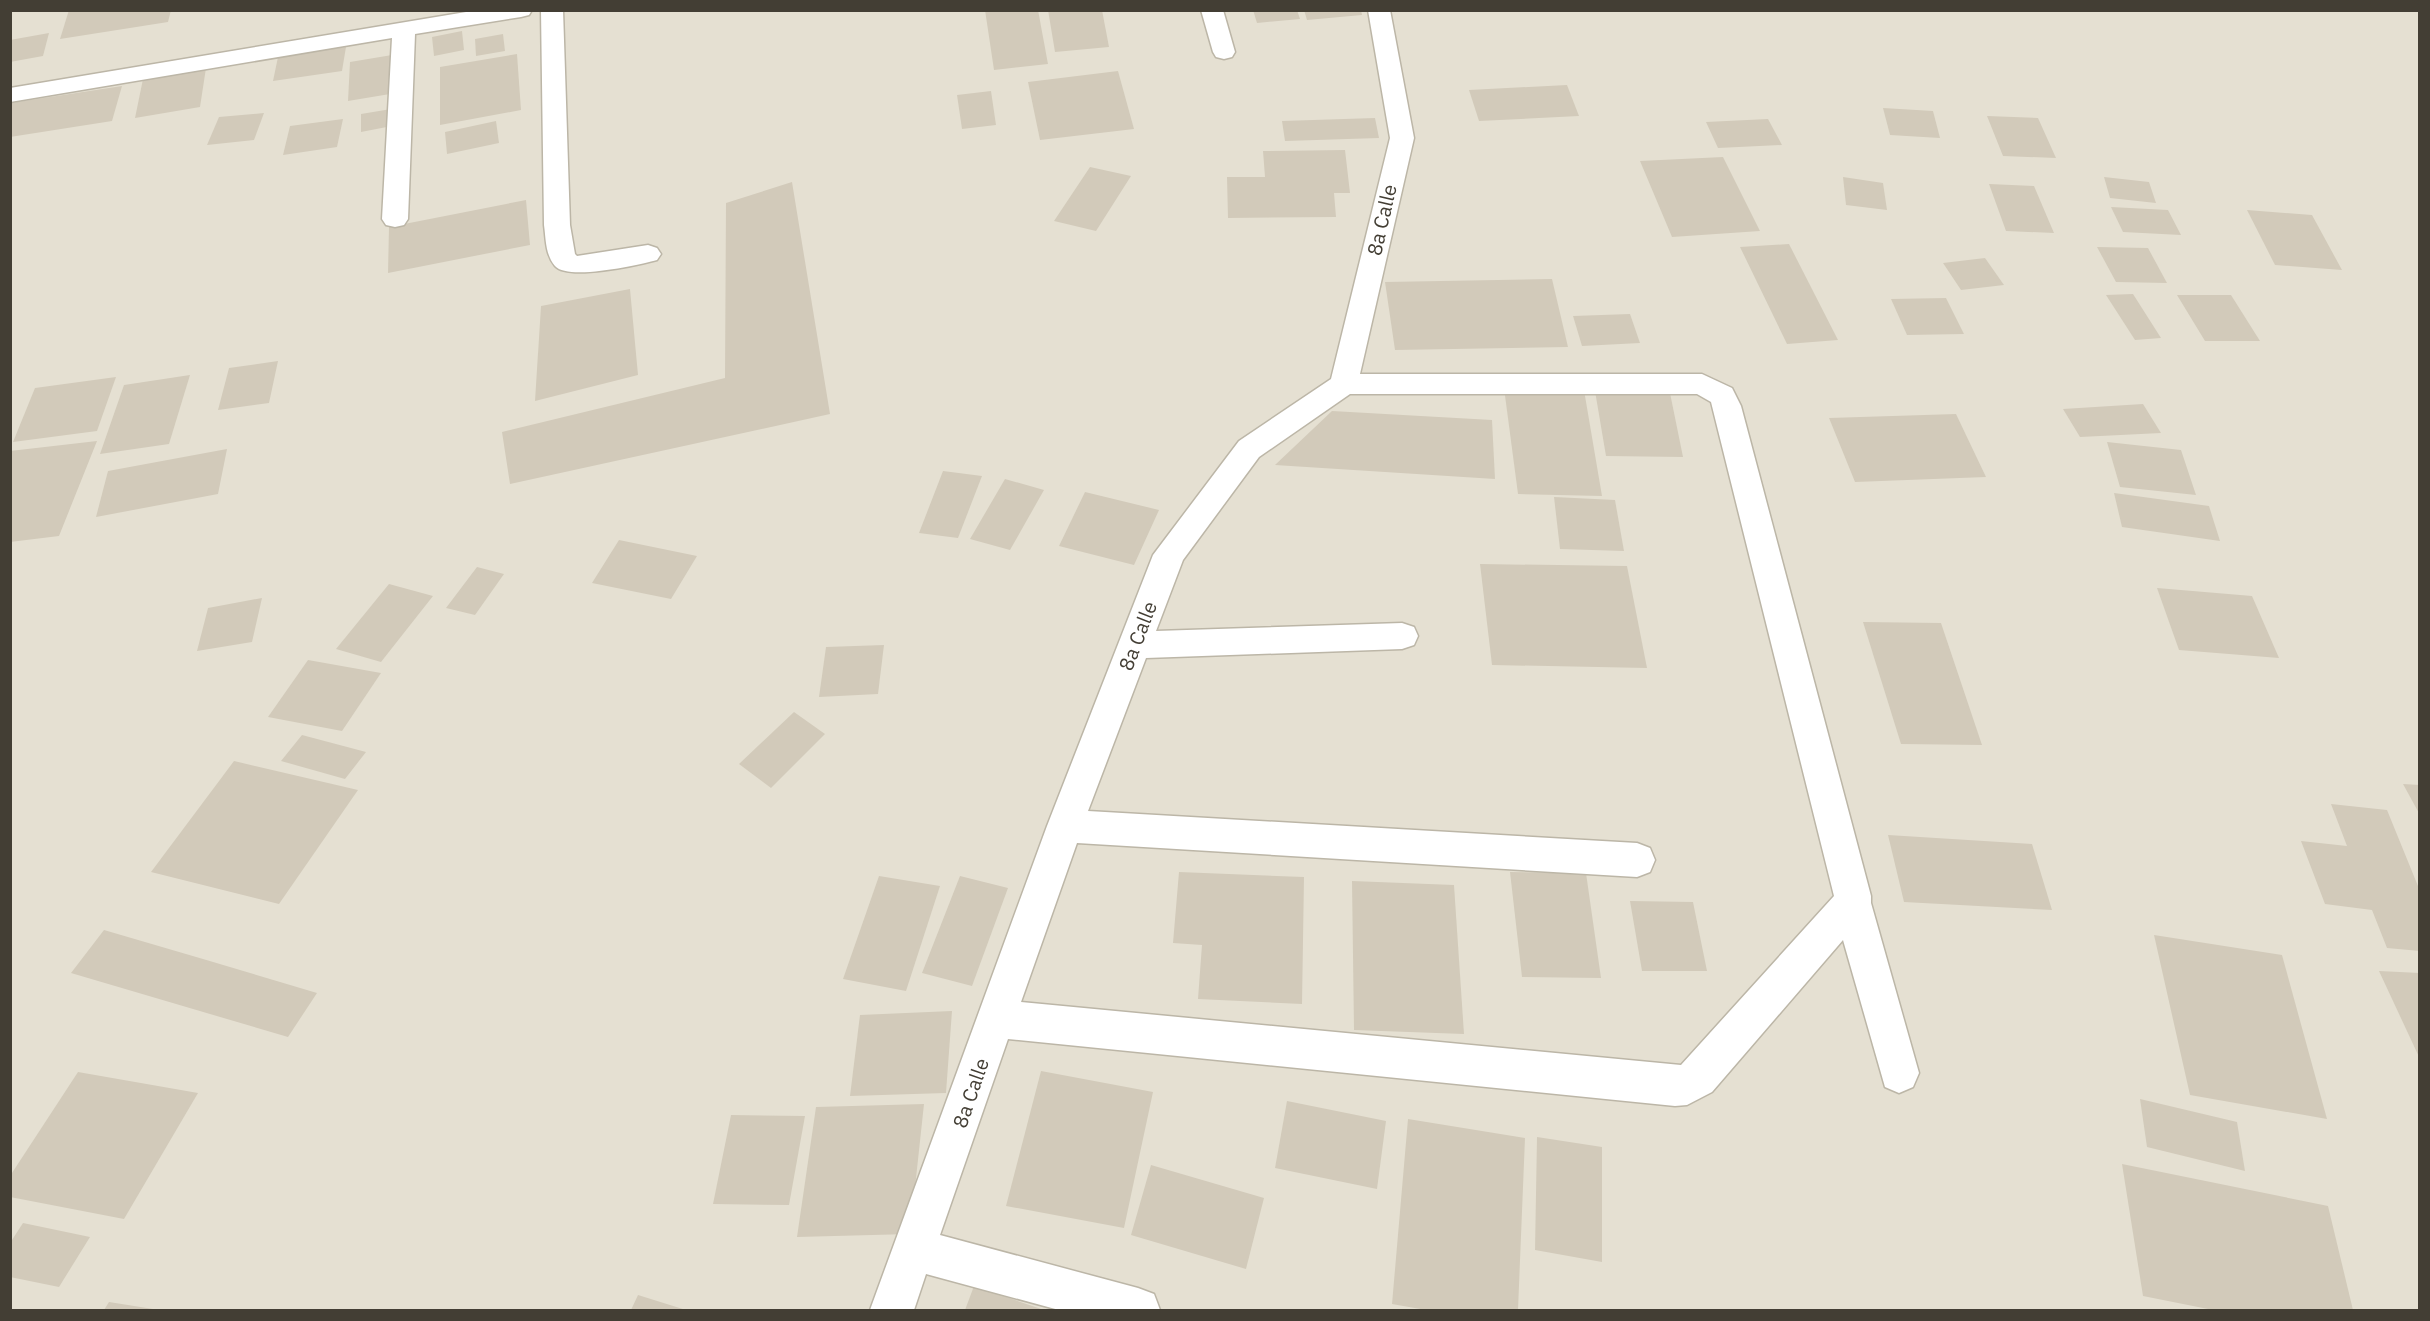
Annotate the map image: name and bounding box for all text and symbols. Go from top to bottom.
street label: 8a Calle [1360,182,1403,258]
street label: 8a Calle [1112,597,1163,674]
street label: 8a Calle [946,1054,995,1131]

